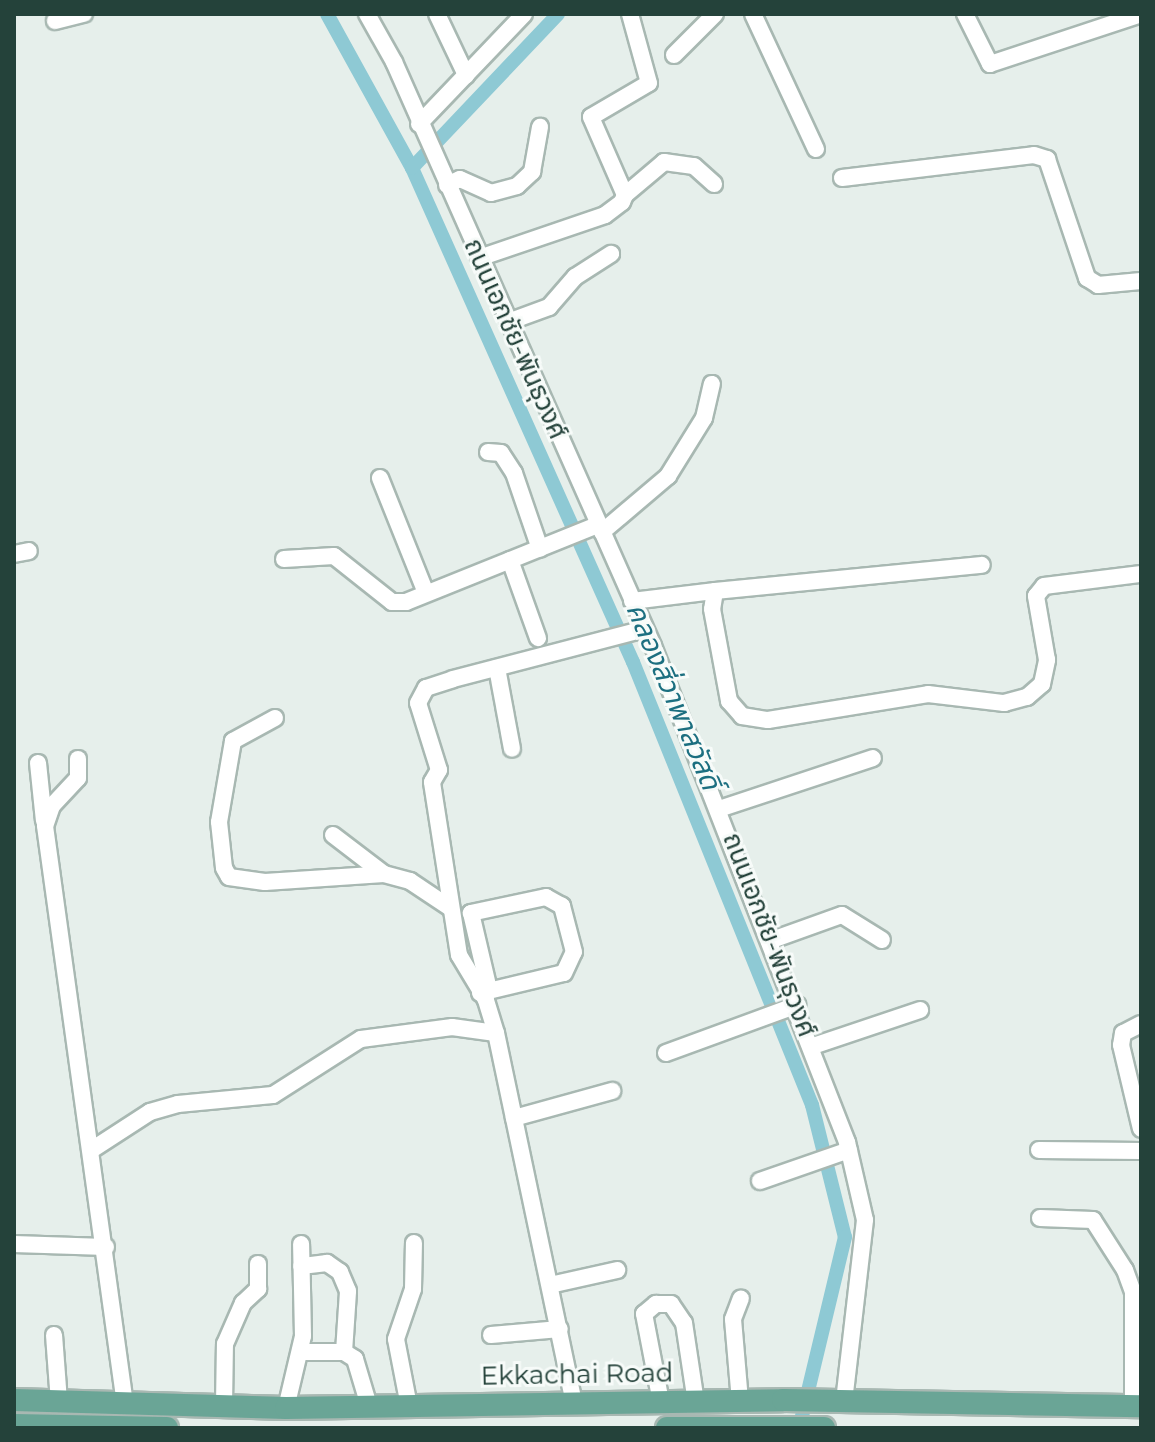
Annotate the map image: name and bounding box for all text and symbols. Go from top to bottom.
street label: ถนนเอกชัย-พันธุวงศ์ [457,234,573,444]
water label: คลองสี่วาพาสวัสดิ์ [620,598,728,794]
street label: ถนนเอกชัย-พันธุวงศ์ [716,828,822,1042]
street label: Ekkachai Road [480,1358,674,1392]

